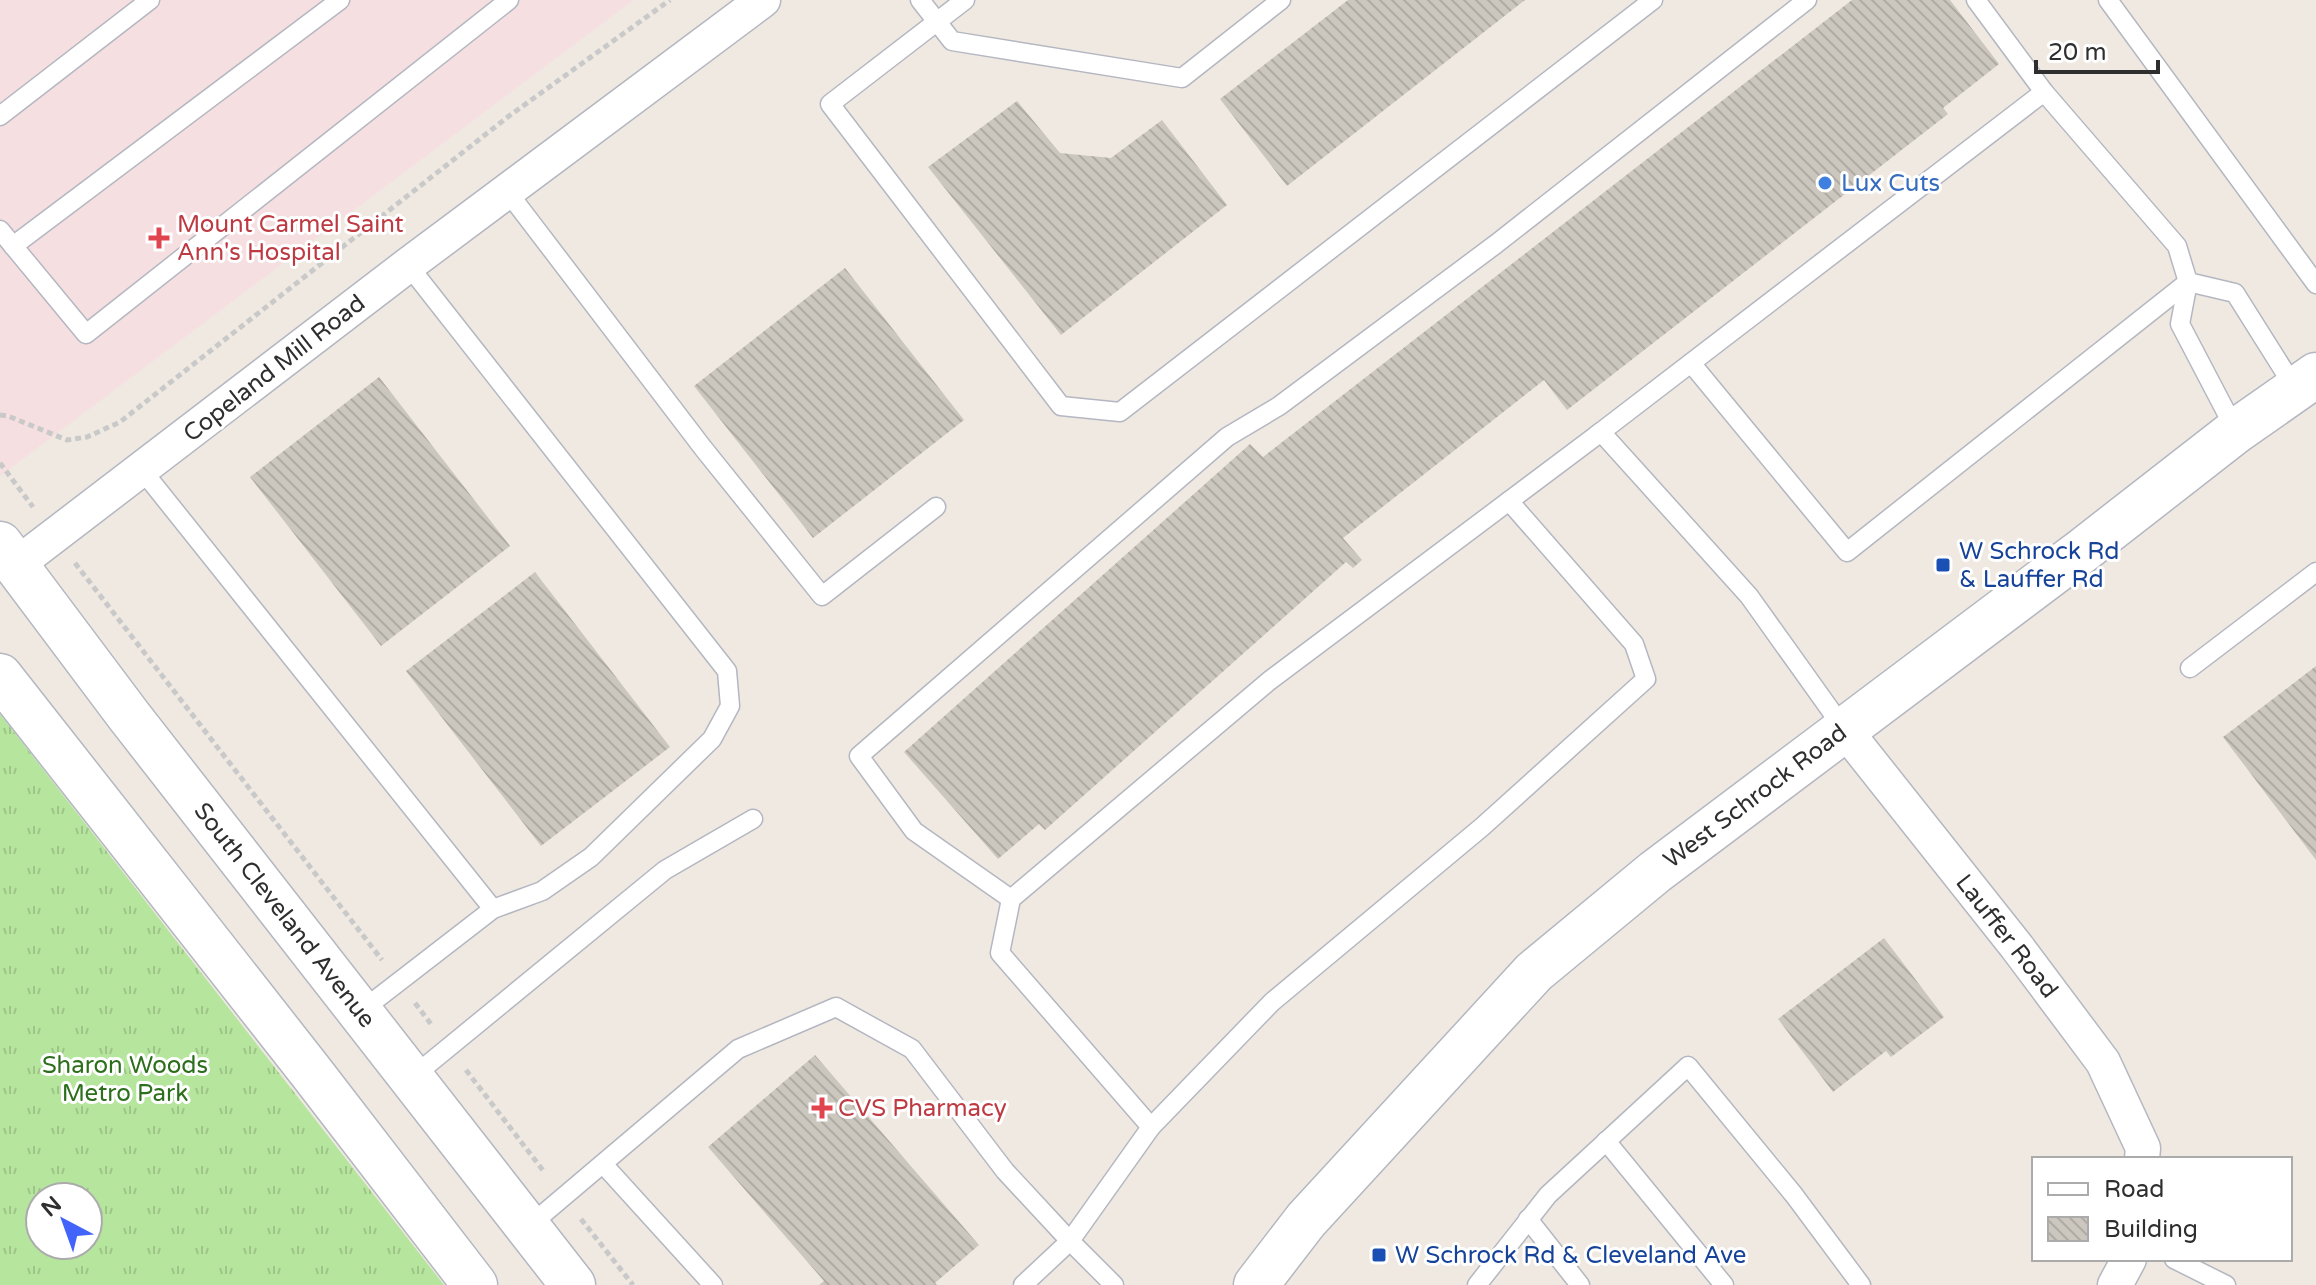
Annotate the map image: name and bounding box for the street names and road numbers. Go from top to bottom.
street label: Copeland Mill Road [178,288,371,448]
street label: West Schrock Road [1658,718,1853,875]
street label: South Cleveland Avenue [188,797,381,1034]
street label: Lauffer Road [1949,869,2064,1004]

